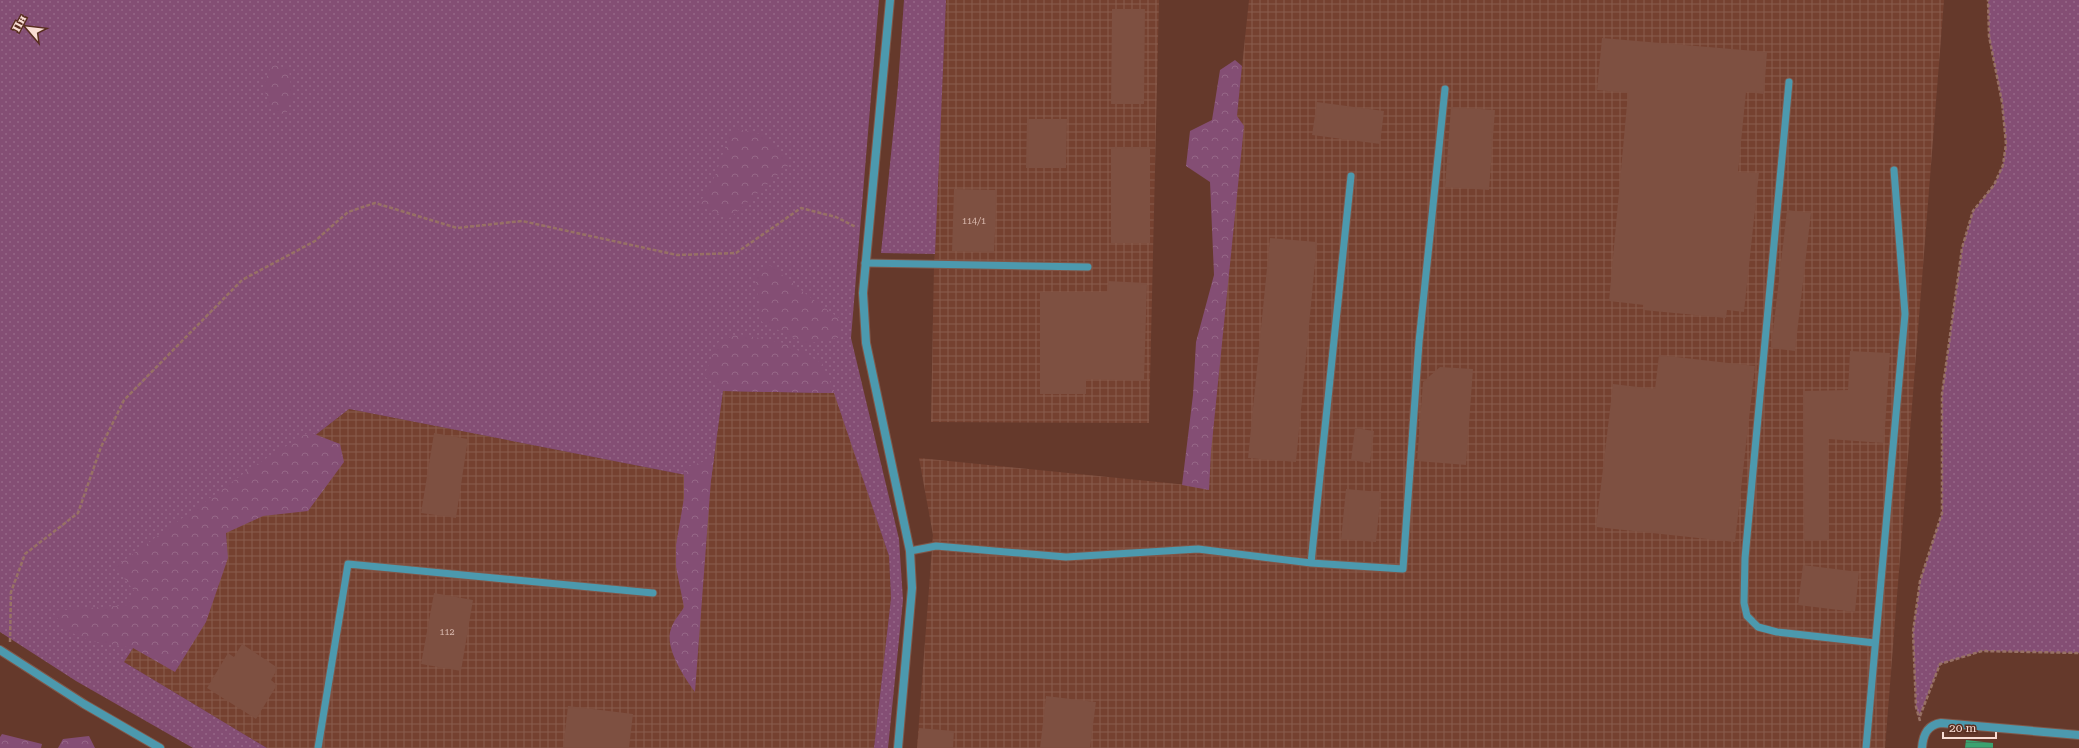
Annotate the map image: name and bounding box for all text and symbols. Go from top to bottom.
north arrow [8,8,48,48]
text: Пн [10,13,29,34]
house number: 114/1 [962,216,986,226]
house number: 112 [439,627,455,637]
scale bar [1943,714,1996,740]
text: 20 m [1949,721,1976,735]

